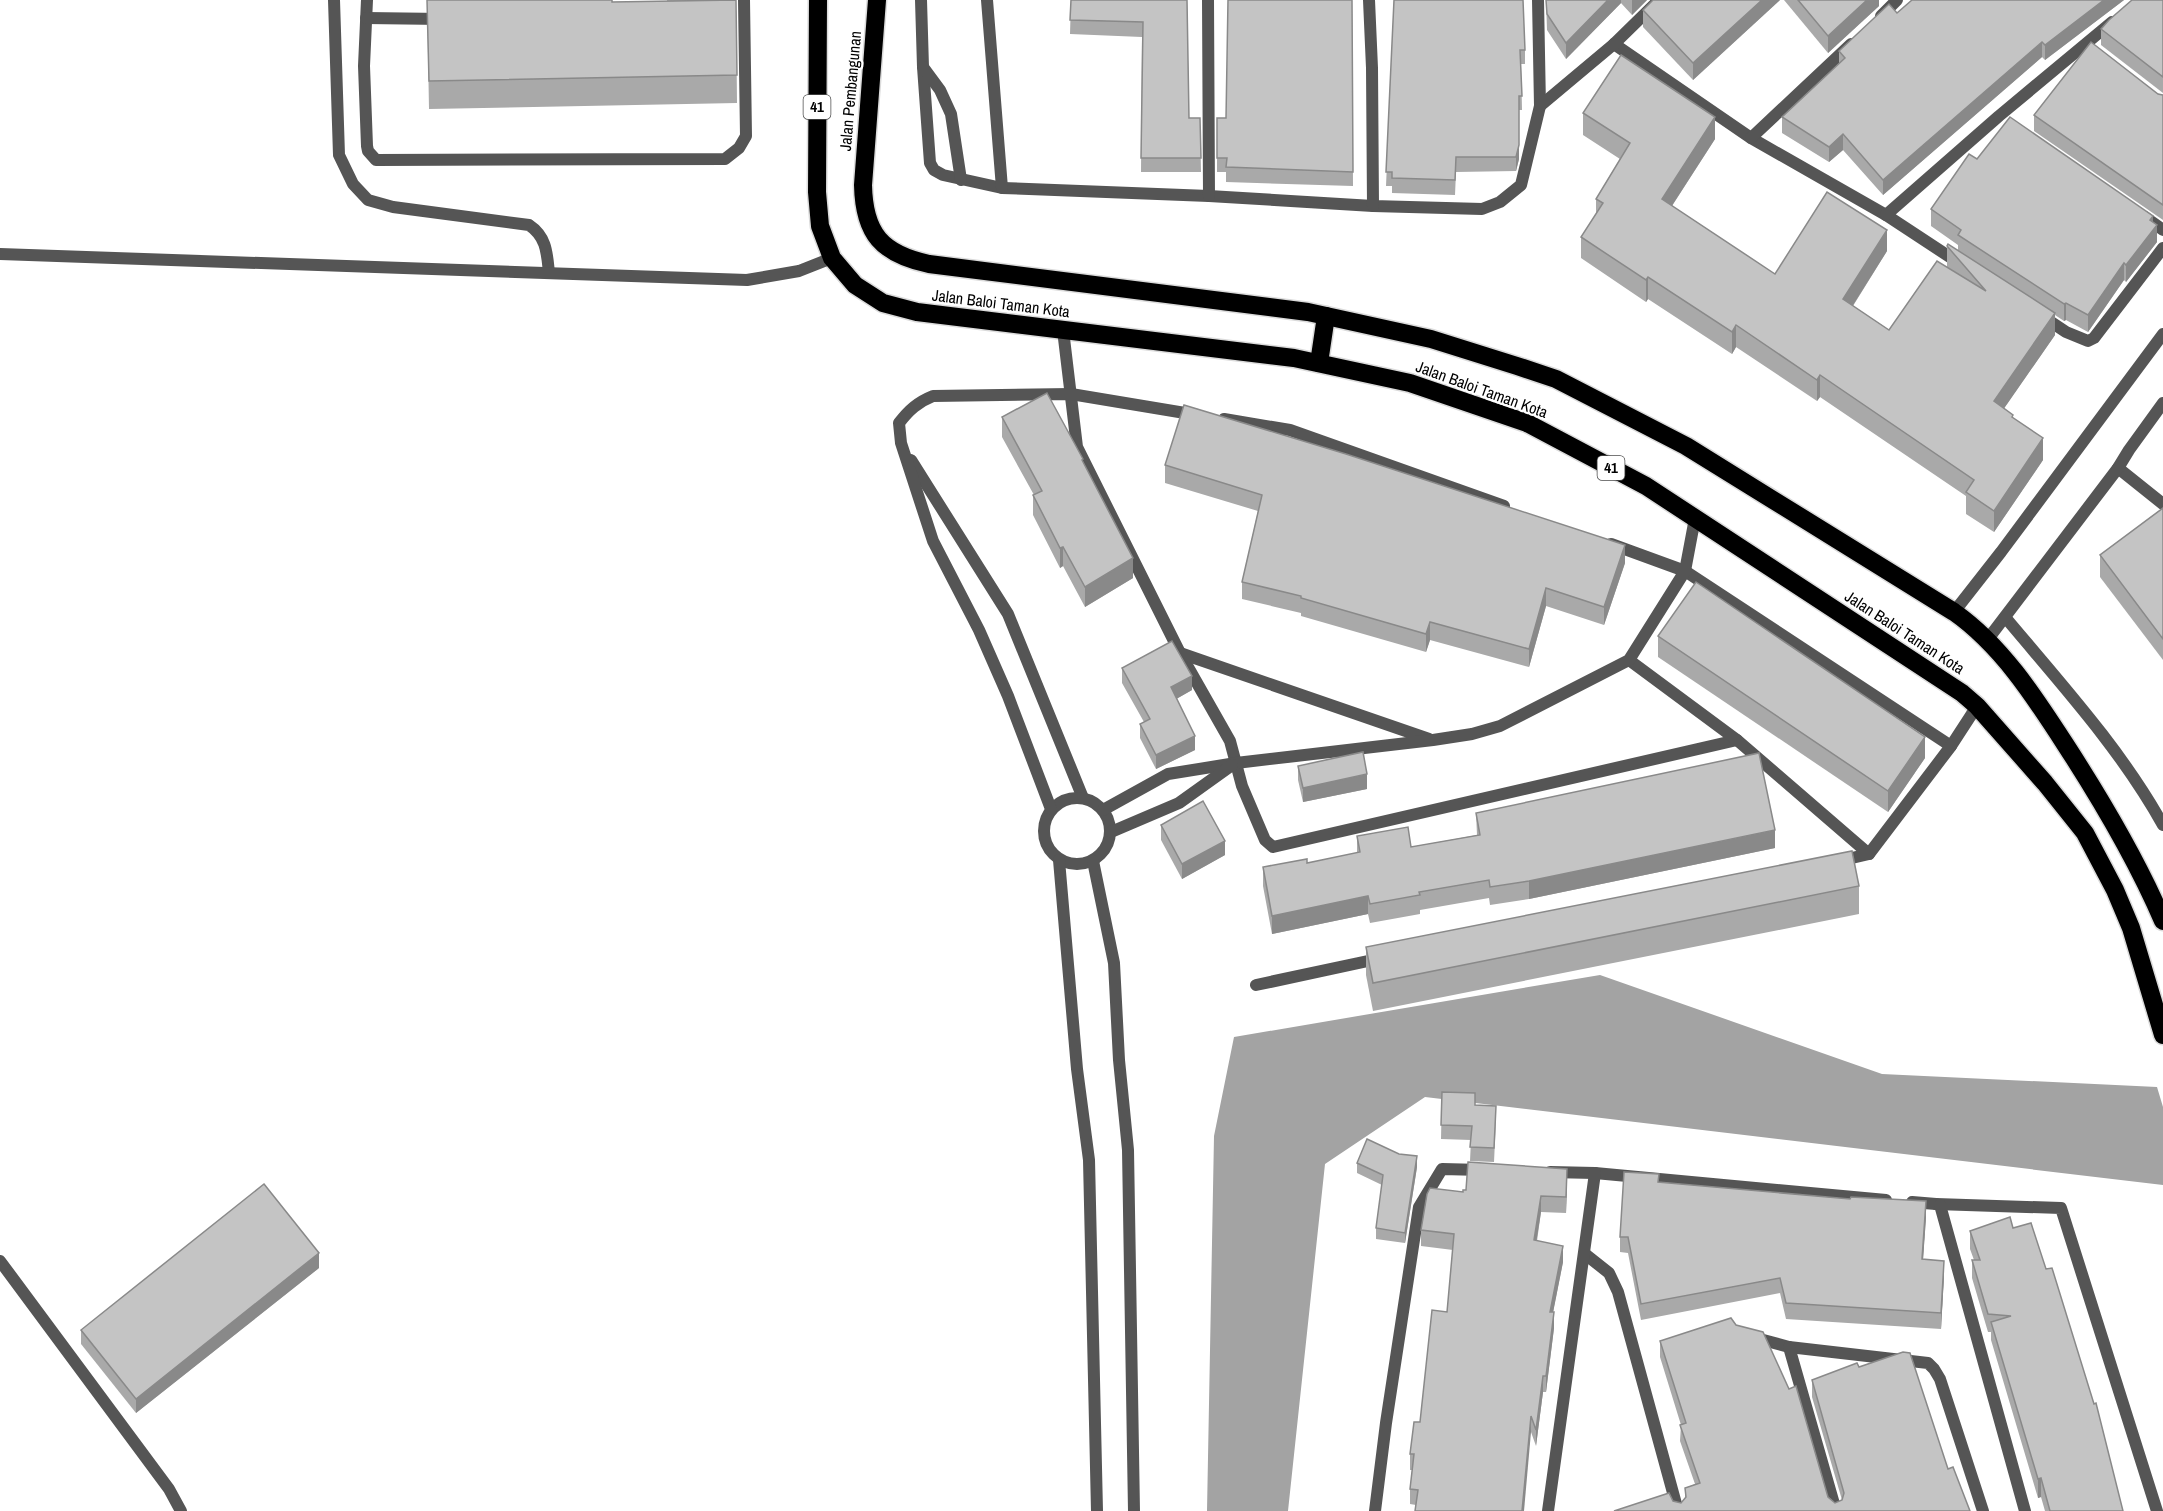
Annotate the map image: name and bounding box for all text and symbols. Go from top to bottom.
street label: Jalan Pembangunan [834,30,866,152]
road number: 41 [804,95,830,119]
street label: Jalan Baloi Taman Kota [931,284,1072,322]
street label: Jalan Baloi Taman Kota [1413,355,1552,423]
road number: 41 [1598,456,1624,480]
street label: Jalan Baloi Taman Kota [1841,585,1970,679]

